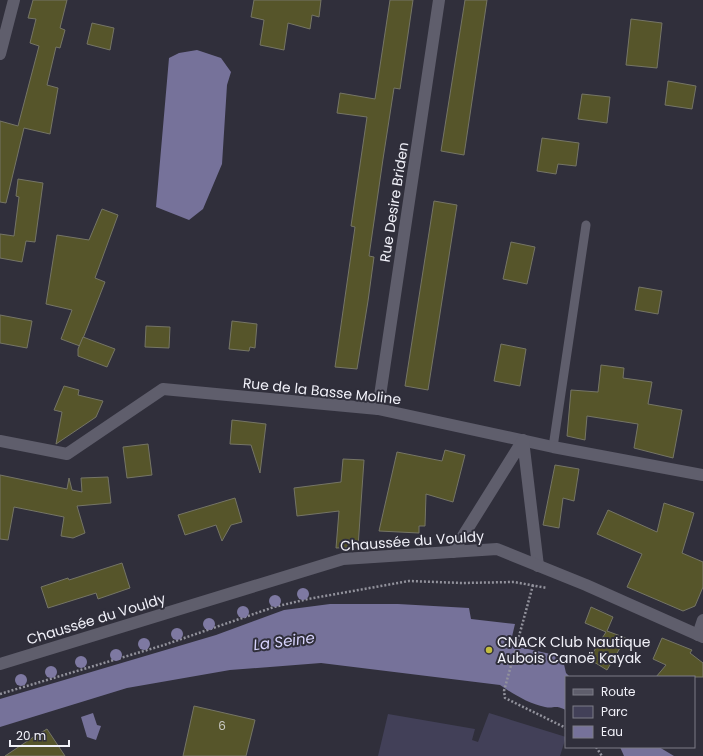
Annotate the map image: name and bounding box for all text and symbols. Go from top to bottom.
street label: Rue Desire Briden [375,141,413,263]
street label: Rue de la Basse Moline [242,373,402,409]
street label: Chaussée du Vouldy [339,526,485,556]
street label: Chaussée du Vouldy [24,588,168,650]
water label: La Seine [252,627,316,655]
place label: CNACK Club Nautique Aubois Canoë Kayak [497,632,651,668]
marker: CNACK Club Nautique Aubois Canoë Kayak [484,645,494,655]
legend [565,676,695,748]
text: Route [601,683,635,700]
text: Parc [601,703,628,720]
house number: 6 [218,717,226,734]
scale bar [10,722,69,748]
text: Eau [601,723,623,740]
text: 20 m [16,727,46,744]

